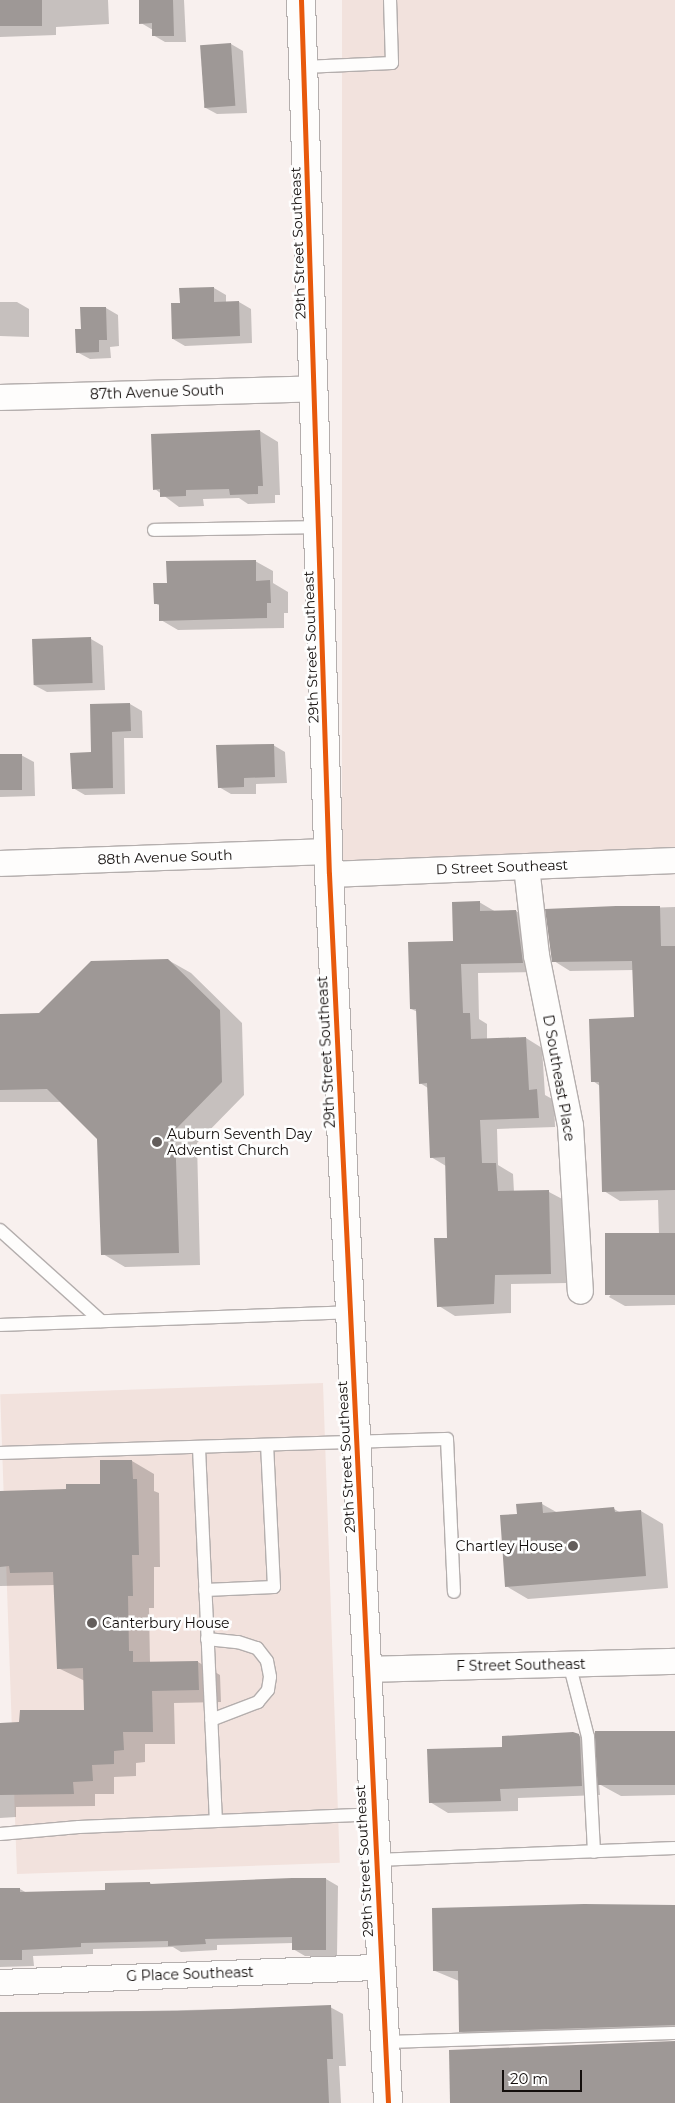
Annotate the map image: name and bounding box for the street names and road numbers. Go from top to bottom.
street label: 29th Street Southeast [287,167,309,319]
street label: 87th Avenue South [90,381,224,403]
street label: 29th Street Southeast [300,571,322,723]
street label: 88th Avenue South [97,846,233,868]
street label: D Street Southeast [436,856,568,878]
street label: 29th Street Southeast [314,975,338,1129]
street label: D Southeast Place [540,1013,578,1143]
street label: 29th Street Southeast [334,1380,358,1534]
street label: F Street Southeast [456,1655,586,1675]
street label: 29th Street Southeast [352,1784,376,1938]
street label: G Place Southeast [126,1963,254,1985]

